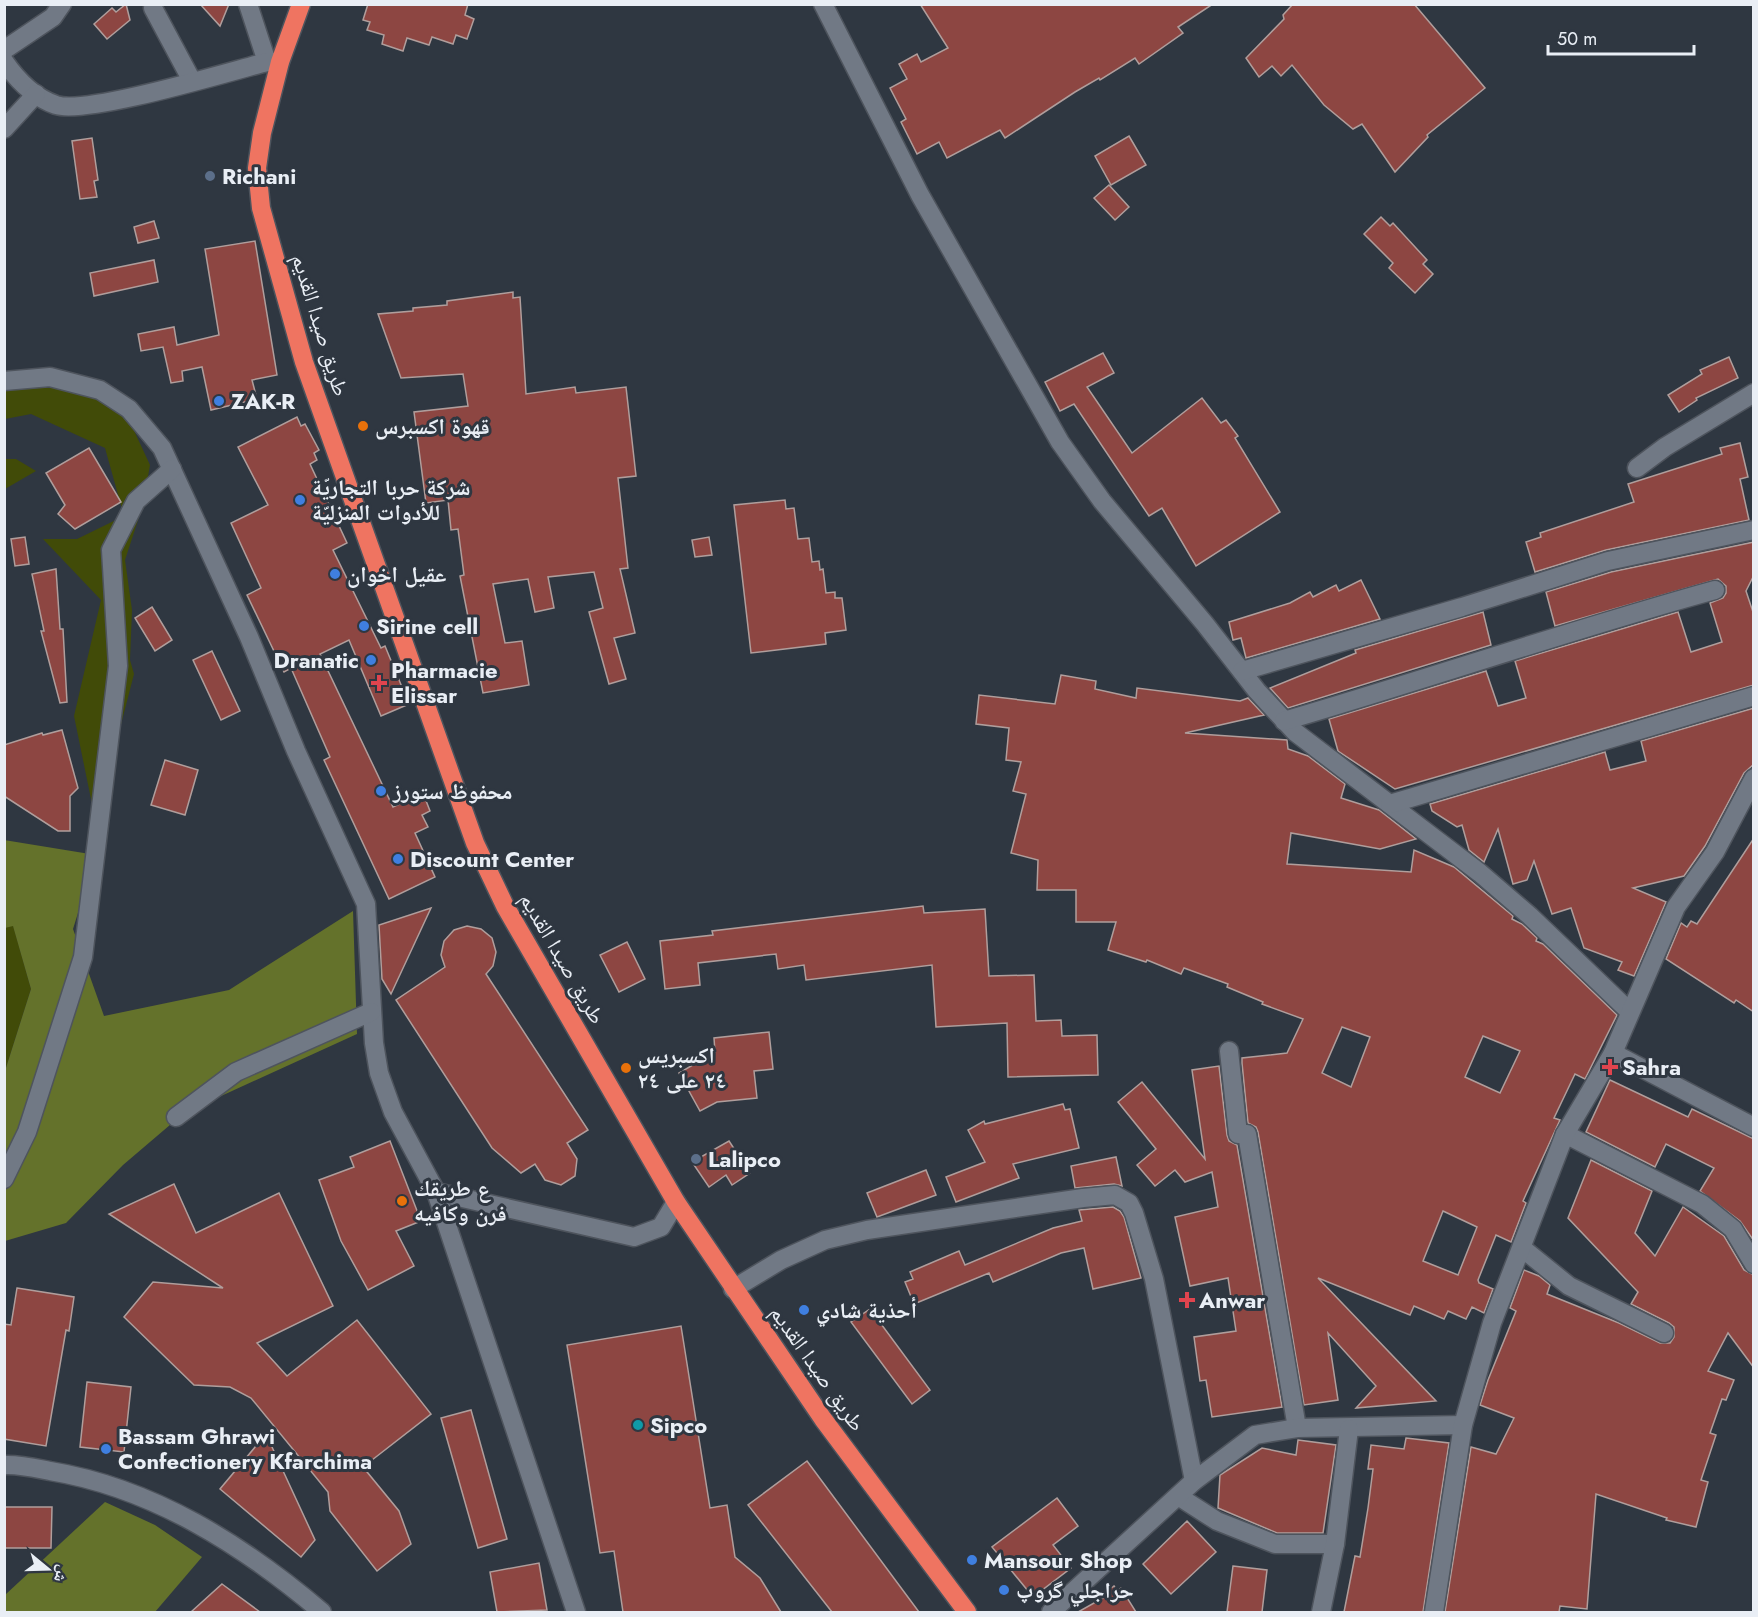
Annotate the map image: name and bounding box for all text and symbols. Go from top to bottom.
scale bar [1548,18,1694,56]
text: 50 m [1557,26,1597,52]
place label: Richani [222,160,296,192]
marker: Richani [203,169,217,183]
street label: طريق صيدا القديم [284,250,358,400]
place label: ZAK-R [231,385,296,417]
marker: ZAK-R [212,394,226,408]
place label: قهوة اكسبرس [375,410,490,442]
marker: قهوة اكسبرس [356,419,370,433]
place label: شركة حربا التجاريّة للأدوات المنزليّة [312,471,470,528]
marker: شركة حربا التجاريّة للأدوات المنزليّة [293,493,307,507]
place label: عقيل اخوان [347,558,446,590]
marker: عقيل اخوان [328,567,342,581]
place label: Sirine cell [376,610,478,642]
marker: Sirine cell [357,619,371,633]
place label: Dranatic [274,644,359,676]
marker: Dranatic [364,653,378,667]
place label: Pharmacie Elissar [391,654,498,711]
marker: Pharmacie Elissar [372,676,386,690]
place label: محفوظ ستورز [392,775,512,807]
marker: محفوظ ستورز [374,784,388,798]
place label: Discount Center [410,843,574,875]
marker: Discount Center [391,852,405,866]
street label: طريق صيدا القديم [512,886,614,1030]
place label: اكسبريس ٢٤ على ٢٤ [638,1039,726,1096]
place label: Sahra [1622,1051,1681,1083]
marker: Sahra [1603,1060,1617,1074]
marker: اكسبريس ٢٤ على ٢٤ [619,1061,633,1075]
place label: Lalipco [708,1143,781,1175]
marker: Lalipco [689,1152,703,1166]
place label: ع طريقك فرن وكافيه [414,1172,507,1229]
marker: ع طريقك فرن وكافيه [395,1194,409,1208]
place label: Anwar [1198,1284,1265,1316]
marker: Anwar [1180,1293,1194,1307]
place label: أحذية شادي [816,1294,917,1327]
street label: طريق صيدا القديم [763,1299,873,1437]
marker: أحذية شادي [797,1303,811,1317]
place label: Sipco [650,1409,707,1441]
marker: Sipco [631,1418,645,1432]
place label: Bassam Ghrawi Confectionery Kfarchima [118,1420,372,1477]
marker: Bassam Ghrawi Confectionery Kfarchima [99,1442,113,1456]
north arrow [18,1539,78,1599]
place label: Mansour Shop [984,1544,1132,1576]
marker: Mansour Shop [965,1553,979,1567]
text: ش [48,1562,75,1586]
place label: حراجلي گروپ [1016,1574,1134,1607]
marker: حراجلي گروپ [997,1583,1011,1597]

